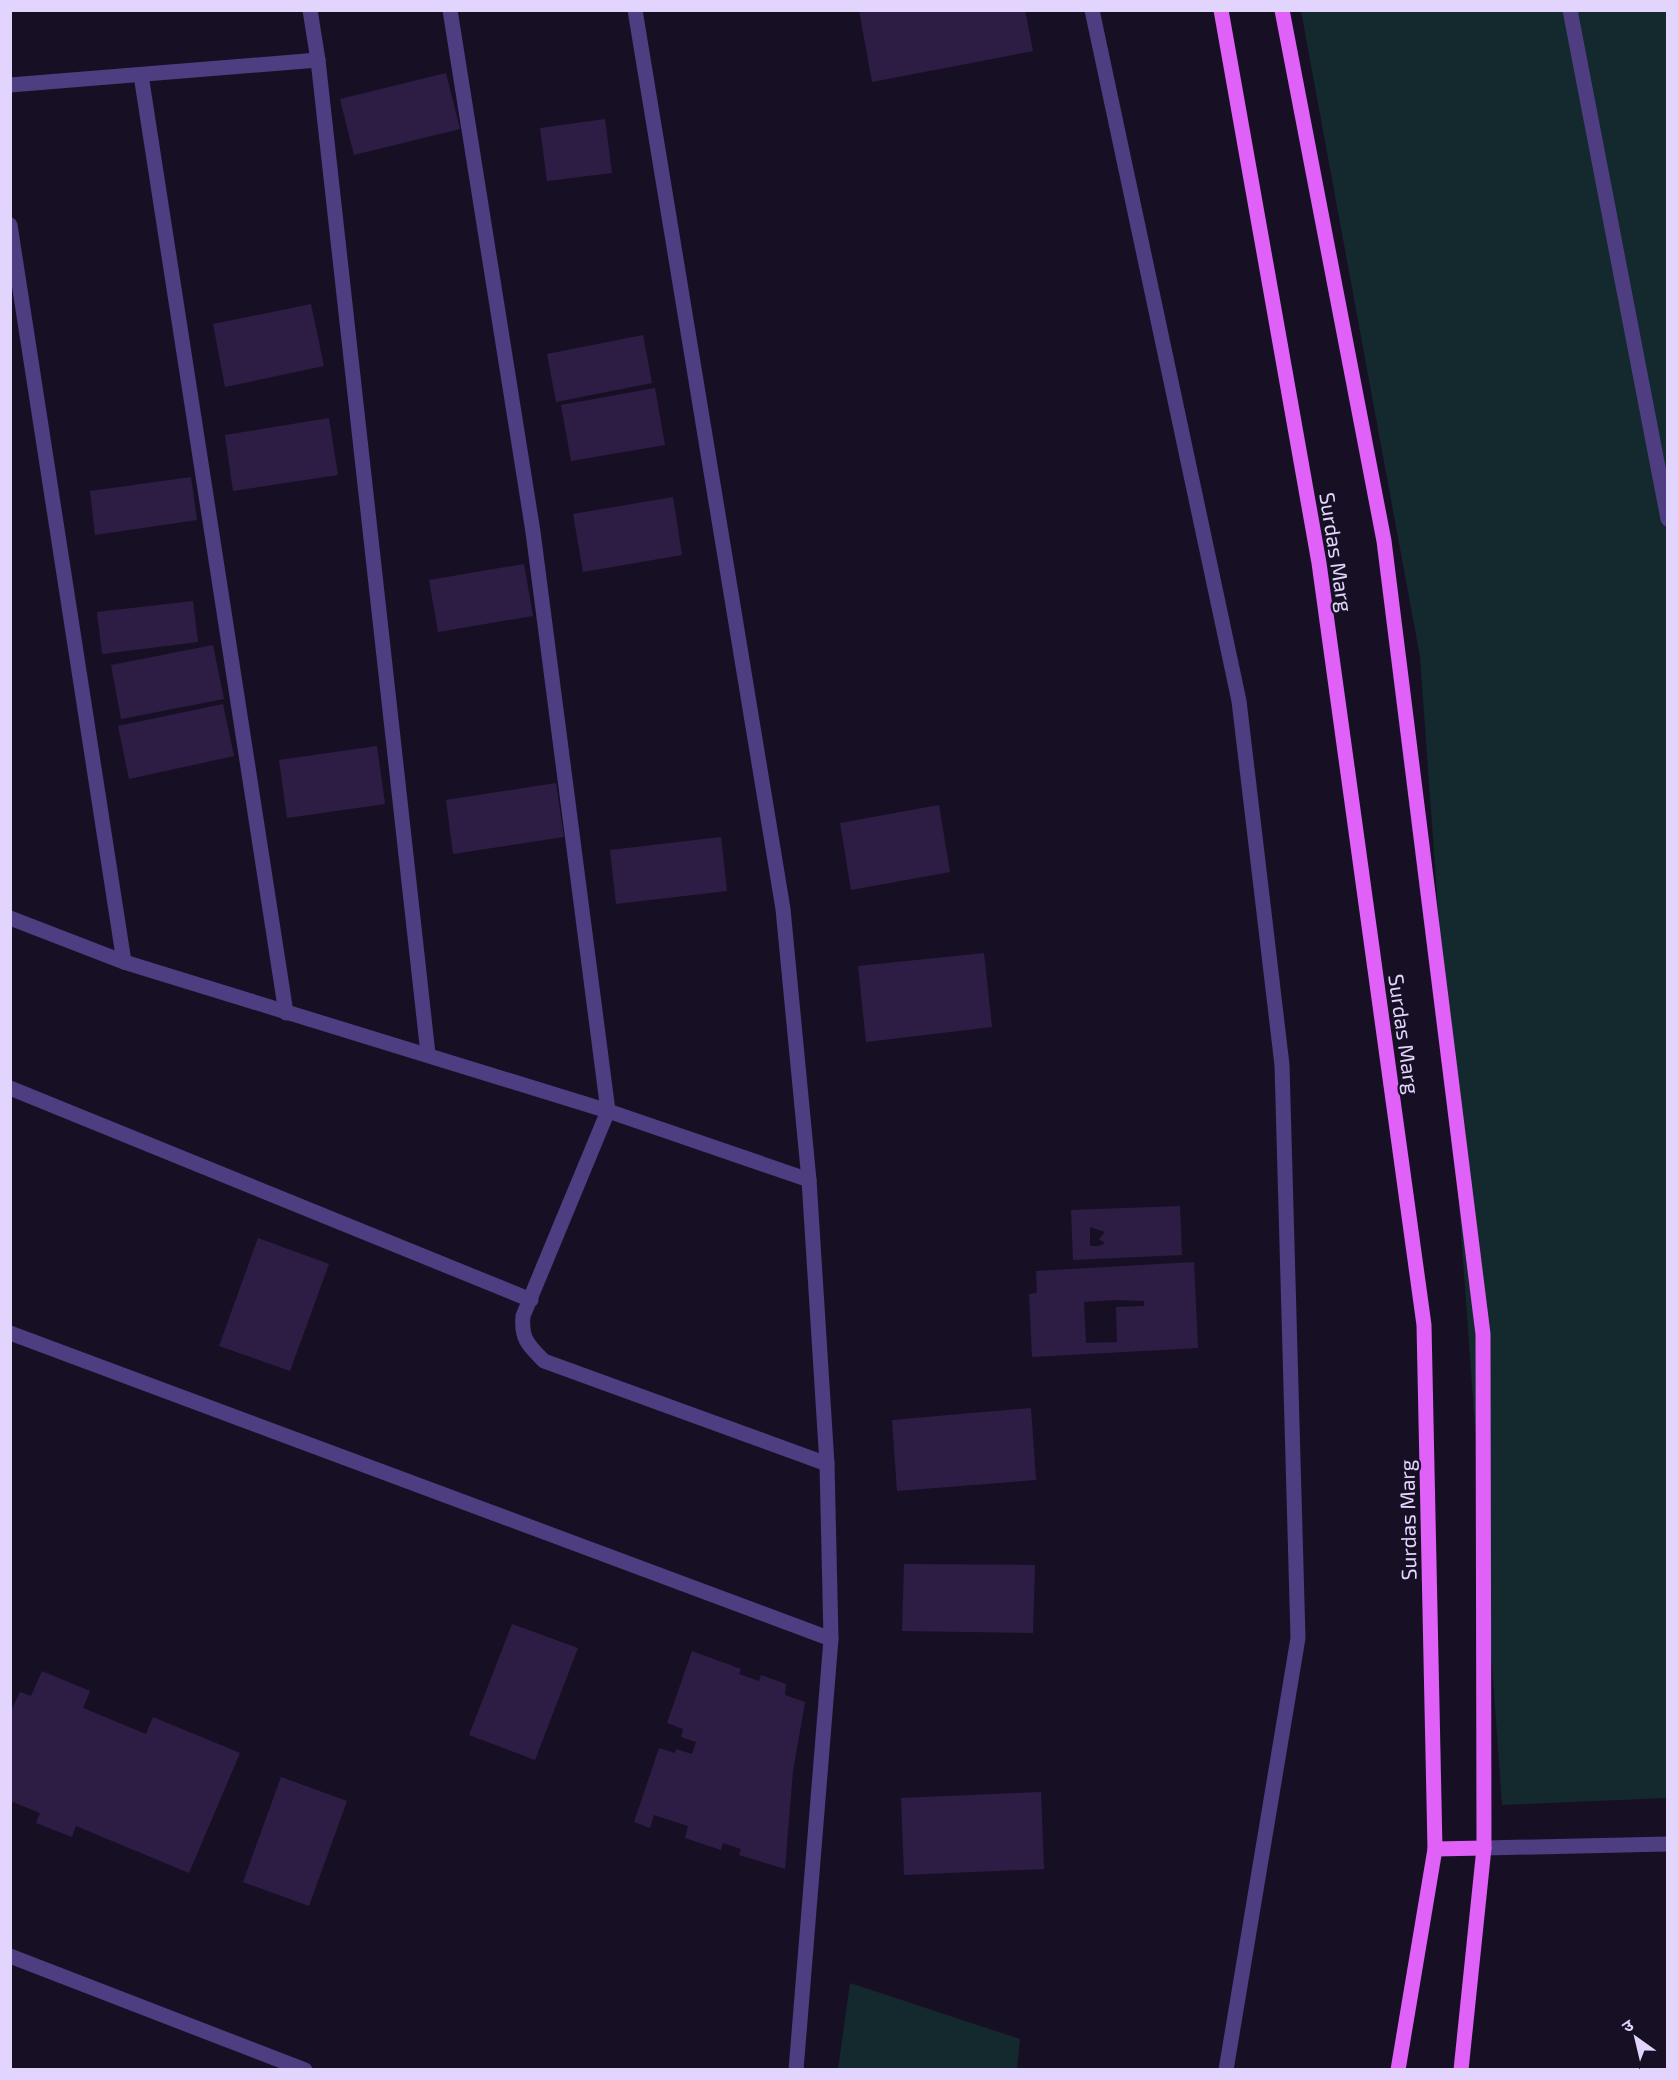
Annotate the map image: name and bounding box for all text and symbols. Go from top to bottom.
street label: Surdas Marg [1315,490,1359,614]
street label: Surdas Marg [1384,972,1426,1096]
street label: Surdas Marg [1393,1459,1421,1581]
north arrow [1606,2008,1666,2068]
text: उ [1618,2014,1637,2036]

